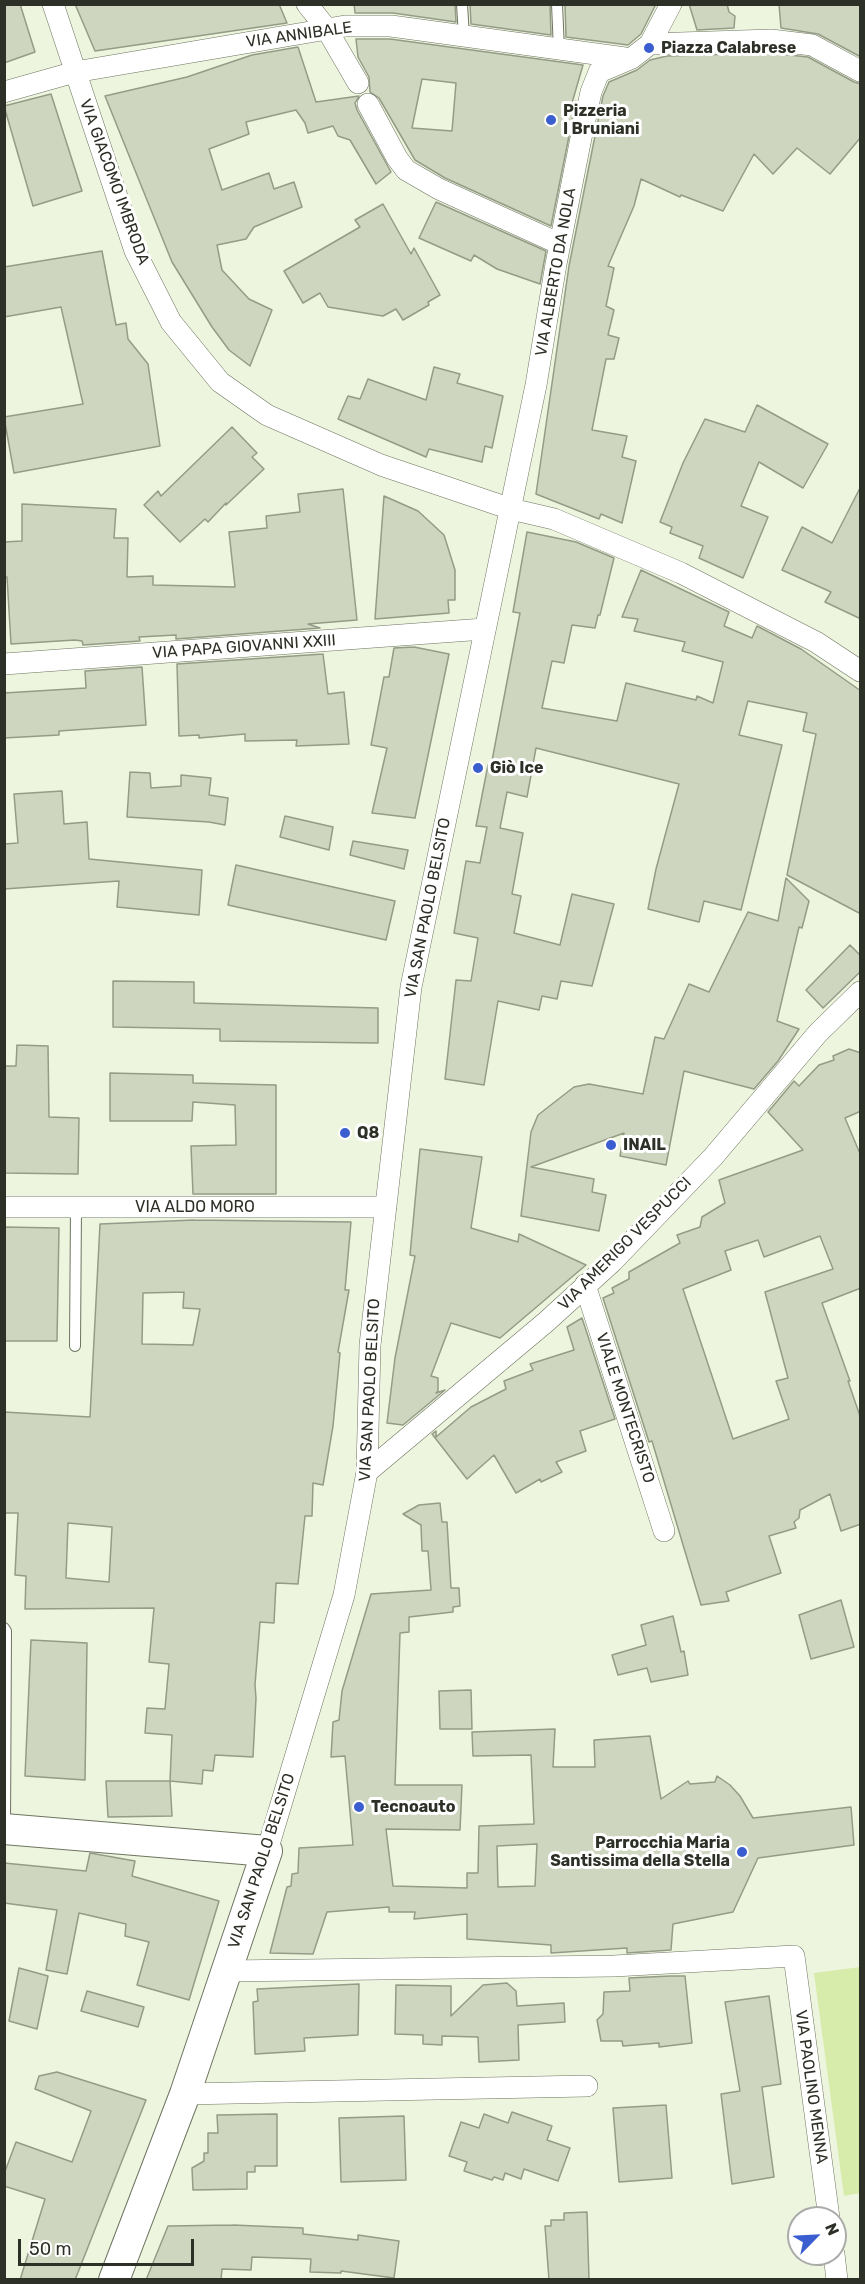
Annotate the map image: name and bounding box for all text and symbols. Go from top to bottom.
street label: VIA ANNIBALE [245,18,353,52]
place label: Piazza Calabrese [661,38,796,58]
marker: Piazza Calabrese [642,41,656,55]
street label: VIA GIACOMO IMBRODA [75,97,153,267]
place label: Pizzeria I Bruniani [563,101,640,139]
marker: Pizzeria I Bruniani [544,113,558,127]
street label: VIA ALBERTO DA NOLA [532,186,580,358]
street label: VIA PAPA GIOVANNI XXIII [151,631,337,663]
place label: Giò Ice [490,758,543,778]
marker: Giò Ice [471,761,485,775]
street label: VIA SAN PAOLO BELSITO [401,816,455,1000]
place label: Q8 [357,1123,379,1143]
marker: Q8 [338,1126,352,1140]
place label: INAIL [623,1135,666,1155]
marker: INAIL [604,1138,618,1152]
street label: VIA AMERIGO VESPUCCI [554,1173,696,1315]
street label: VIA ALDO MORO [135,1197,255,1217]
street label: VIA SAN PAOLO BELSITO [356,1298,384,1482]
street label: VIALE MONTECRISTO [592,1330,658,1486]
street label: VIA SAN PAOLO BELSITO [225,1771,299,1951]
place label: Tecnoauto [371,1797,456,1817]
marker: Tecnoauto [352,1800,366,1814]
place label: Parrocchia Maria Santissima della Stella [550,1833,730,1871]
marker: Parrocchia Maria Santissima della Stella [735,1845,749,1859]
street label: VIA PAOLINO MENNA [791,2009,831,2165]
north arrow [787,2206,847,2266]
text: N [821,2220,843,2238]
scale bar [21,2227,196,2265]
text: 50 m [29,2238,72,2260]

